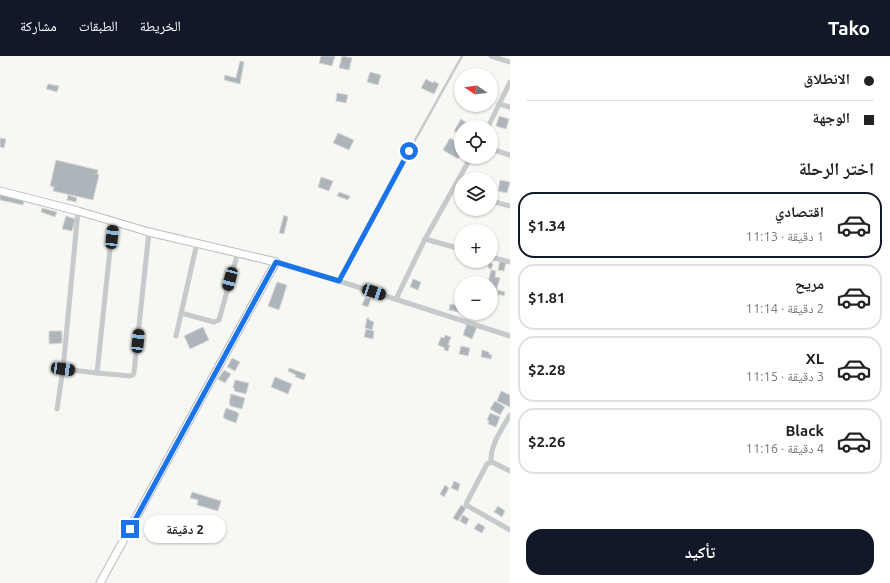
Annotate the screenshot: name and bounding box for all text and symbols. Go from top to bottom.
text: Tako [828,17,870,39]
text: مشاركة [20,18,57,34]
text: الطبقات [79,18,118,34]
text: الخريطة [140,18,181,34]
north arrow [454,68,498,112]
map controls [454,68,498,320]
text: الانطلاق [804,70,850,87]
text: الوجهة [812,109,850,126]
button: locate [454,120,498,164]
route start [400,142,418,160]
text: اختر الرحلة [799,158,874,178]
button: layers [454,172,498,216]
text: اقتصادي [775,203,824,220]
icon: car [836,207,872,243]
text: $1.34 [528,217,566,234]
car [105,224,119,250]
button: + [454,224,498,268]
text: 1 دقيقة · 11:13 [746,229,824,243]
car [221,266,239,292]
text: مريح [795,275,824,292]
button: − [454,276,498,320]
icon: car [836,279,872,315]
car [361,283,387,301]
text: $1.81 [528,289,566,306]
text: 2 دقيقة · 11:14 [746,301,824,315]
car [131,328,145,354]
text: XL [806,350,824,367]
icon: car [836,351,872,387]
car [50,361,76,377]
text: $2.28 [528,361,566,378]
text: 3 دقيقة · 11:15 [746,369,824,383]
text: Black [785,422,824,439]
icon: car [836,423,872,459]
text: $2.26 [528,433,566,450]
text: 4 دقيقة · 11:16 [746,441,824,455]
callout: 2 دقيقة [144,515,226,543]
route end [121,520,139,538]
text: 2 دقيقة [166,522,204,536]
button: تأكيد [526,529,874,575]

